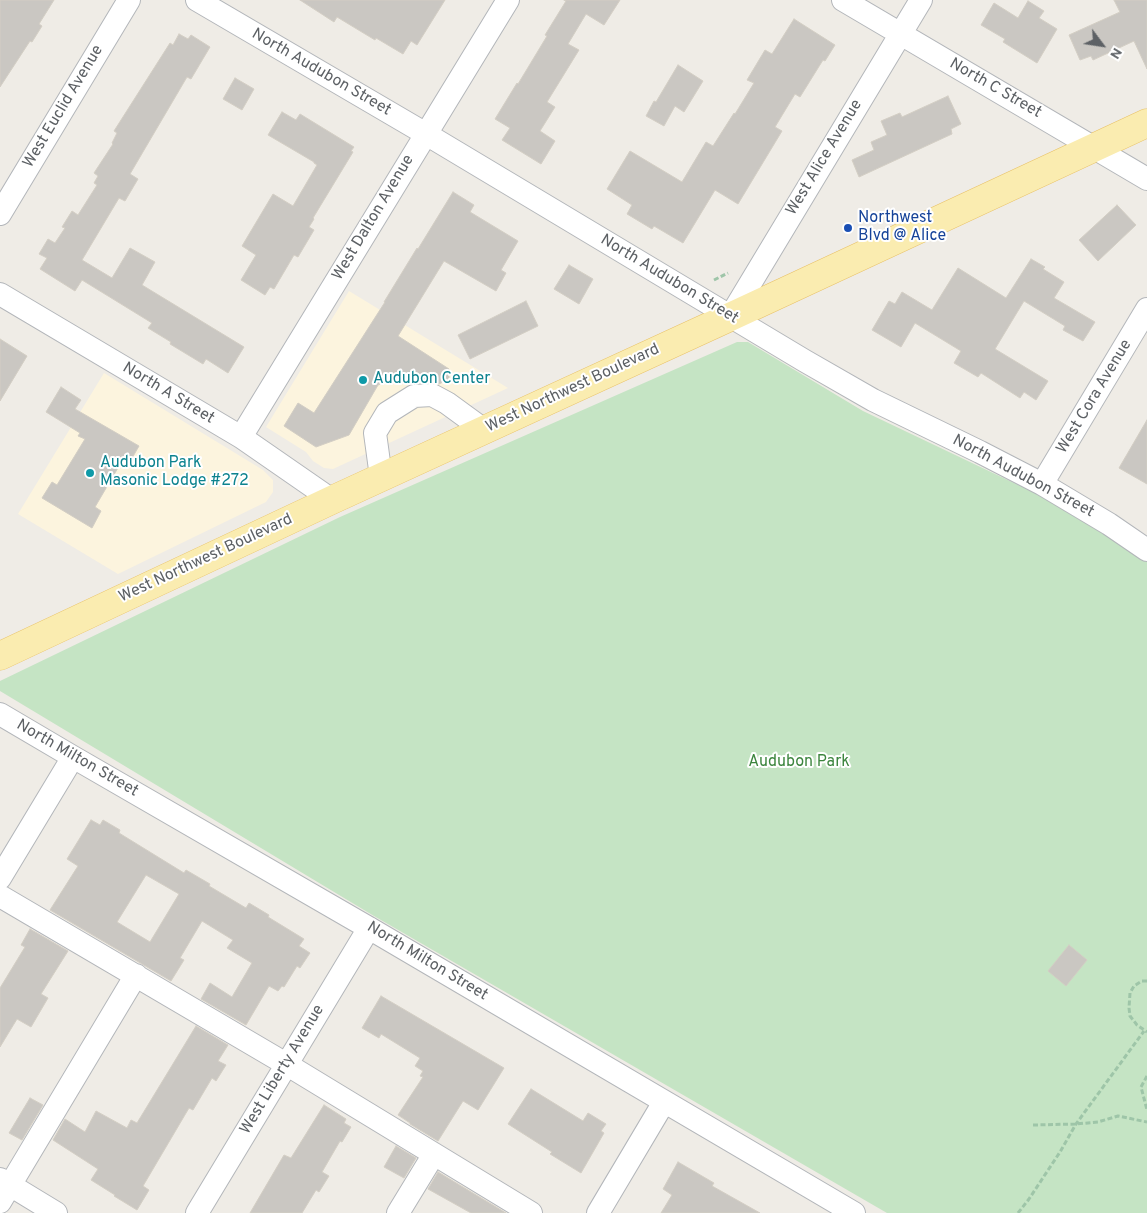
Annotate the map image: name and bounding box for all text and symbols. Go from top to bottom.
north arrow [1077,20,1127,70]
street label: North Audubon Street [248,25,394,121]
street label: West Euclid Avenue [20,42,108,172]
text: N [1105,44,1125,62]
street label: North C Street [945,55,1045,123]
street label: West Alice Avenue [783,97,867,219]
street label: West Dalton Avenue [329,152,419,284]
place label: Northwest Blvd @ Alice [858,209,946,247]
marker: Northwest Blvd @ Alice [842,222,854,234]
street label: North Audubon Street [596,231,742,329]
street label: West Cora Avenue [1053,337,1137,457]
street label: West Northwest Boulevard [483,340,663,438]
street label: North A Street [119,359,217,429]
place label: Audubon Center [373,370,490,390]
marker: Audubon Center [357,374,369,386]
street label: North Audubon Street [949,431,1097,523]
place label: Audubon Park Masonic Lodge #272 [100,454,249,492]
marker: Audubon Park Masonic Lodge #272 [84,467,96,479]
street label: West Northwest Boulevard [116,510,296,608]
street label: North Milton Street [13,716,141,802]
park label: Audubon Park [748,753,850,773]
street label: North Milton Street [363,918,491,1006]
street label: West Liberty Avenue [237,1002,329,1138]

